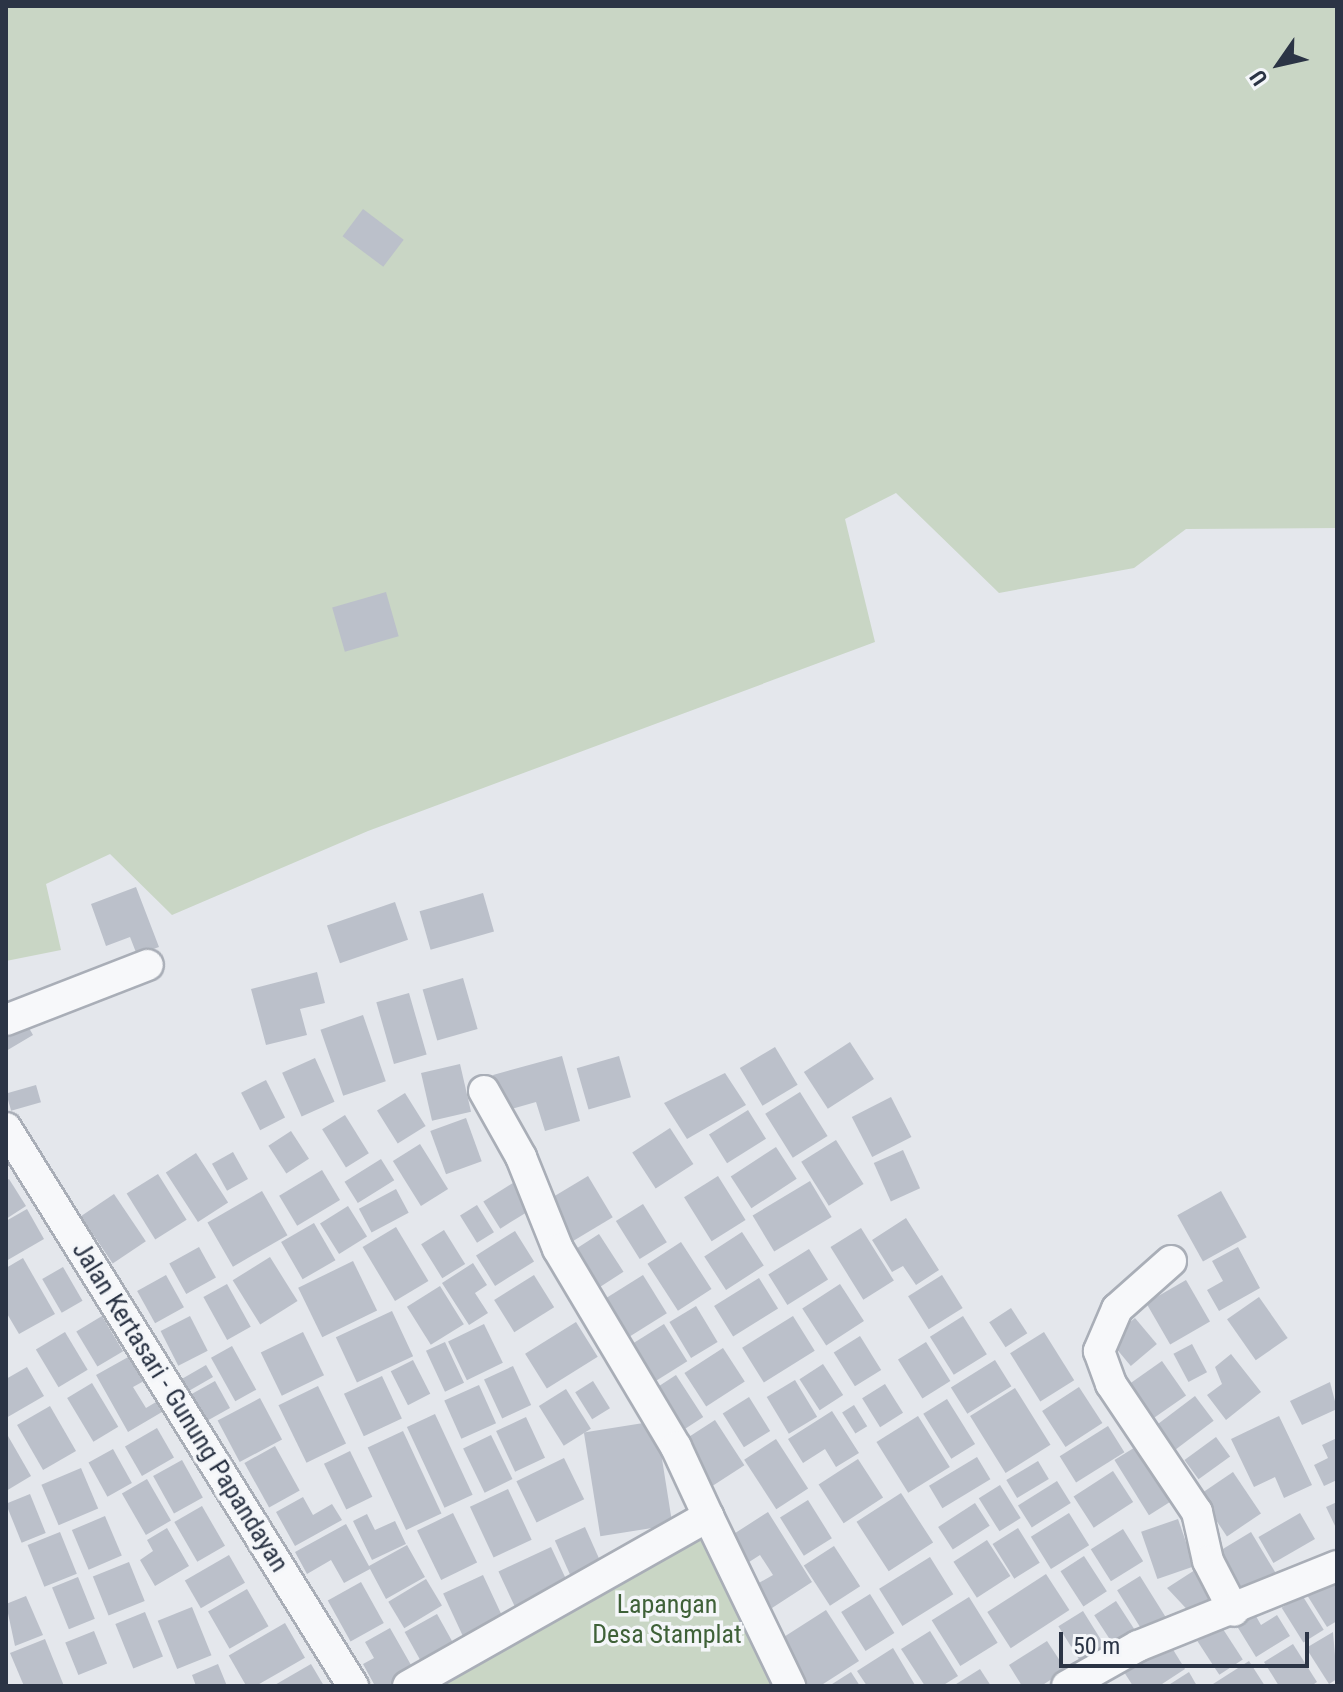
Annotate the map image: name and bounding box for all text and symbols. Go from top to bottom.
north arrow [1239,24,1319,104]
text: U [1245,66,1273,90]
street label: Jalan Kertasari - Gunung Papandayan [65,1236,295,1578]
park label: Lapangan Desa Stamplat [592,1589,742,1650]
scale bar [1063,1616,1313,1666]
text: 50 m [1073,1632,1120,1660]

